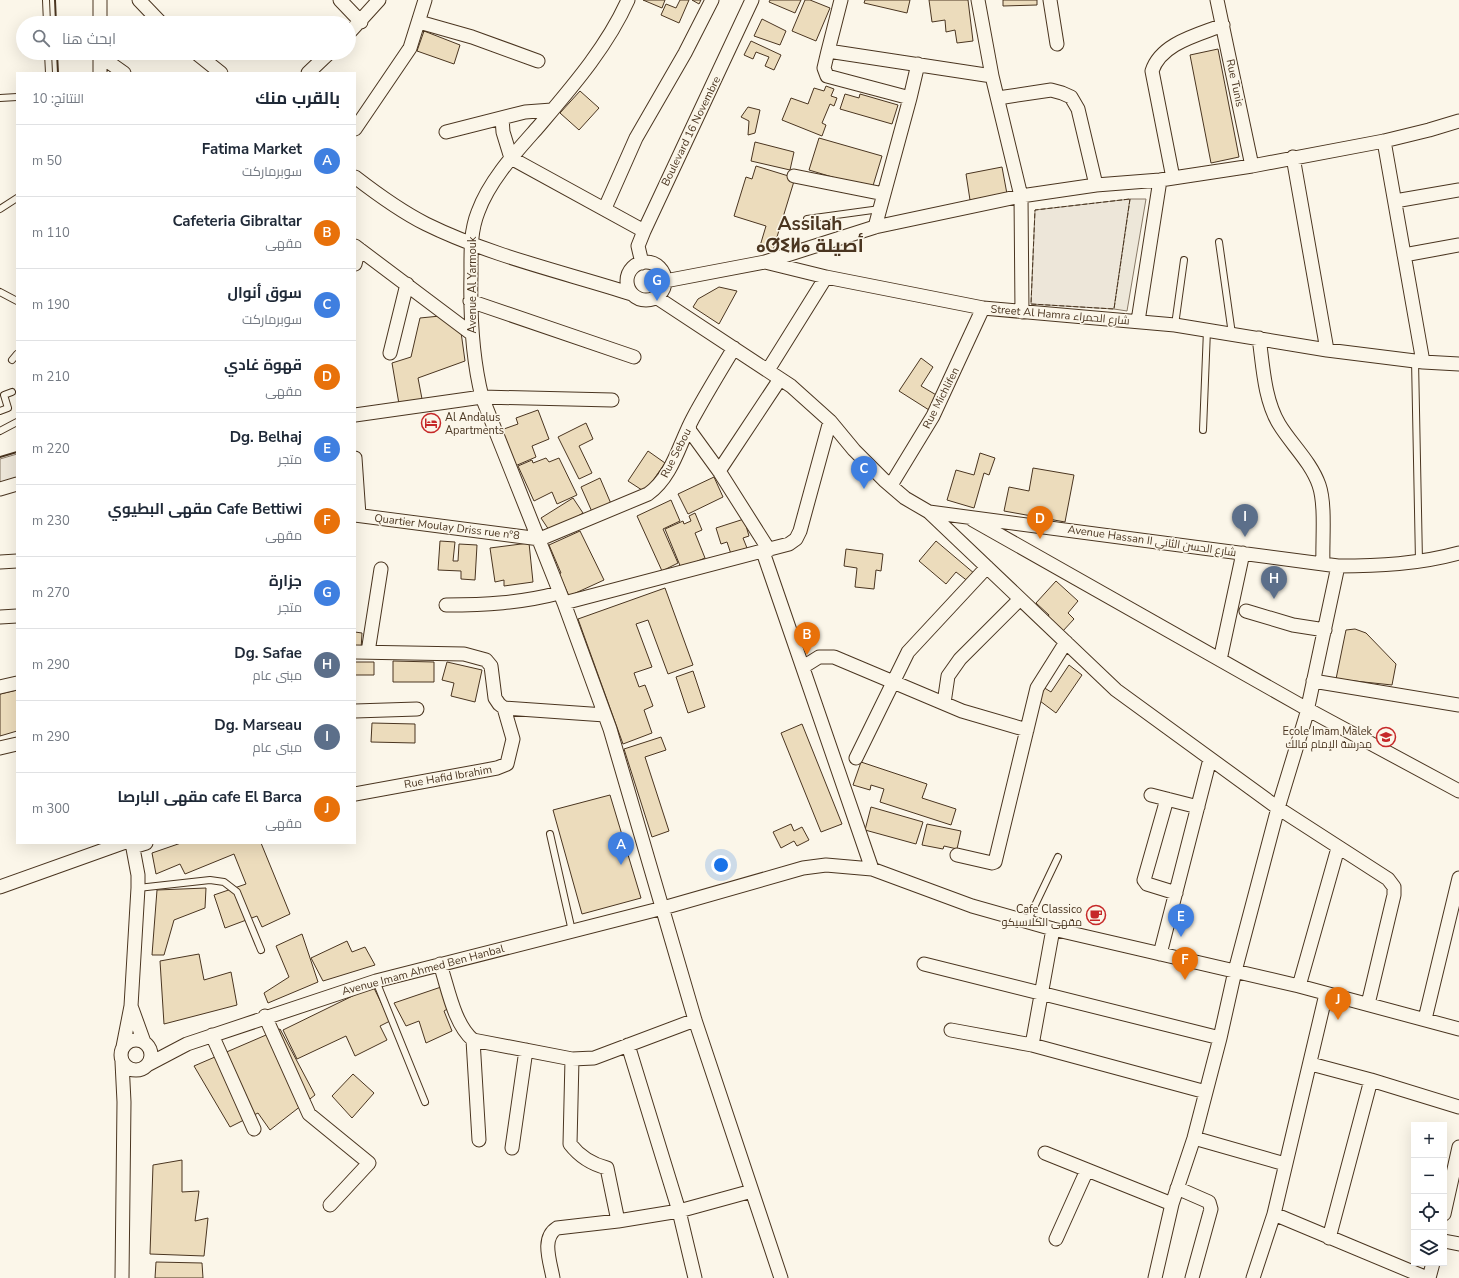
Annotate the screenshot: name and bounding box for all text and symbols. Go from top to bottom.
search box [16,16,356,60]
icon: search [30,27,52,49]
text: ابحث هنا [62,29,116,49]
street label: Rue Tunis [1223,58,1247,108]
street label: Boulevard 16 Novembre [658,73,724,188]
text: بالقرب منك [255,87,340,110]
text: النتائج: 10 [32,90,84,108]
text: Fatima Market [202,139,302,159]
text: 50 m [32,152,62,170]
text: A [322,152,332,170]
text: سوبرماركت [242,163,302,181]
text: Cafeteria Gibraltar [172,211,302,231]
district label: Assilah ⴰⵚⵉⵍⴰ أصيلة [756,211,864,259]
text: 110 m [32,224,70,242]
text: B [323,224,331,242]
text: مقهى [265,235,302,253]
street label: Avenue Al Yarmouk [465,236,480,334]
pin: G [644,268,670,301]
text: سوق أنوال [228,283,302,303]
text: 190 m [32,296,70,314]
text: C [323,296,331,314]
street label: Street Al Hamra شارع الحمراء [990,301,1130,329]
text: سوبرماركت [242,311,302,329]
text: قهوة غادي [224,355,302,375]
street label: Rue Michlifen [919,365,963,431]
text: 210 m [32,368,70,386]
text: D [322,368,332,386]
text: مقهى [265,383,302,401]
place label: Al Andalus Apartments [445,410,504,438]
hotel icon: Al Andalus Apartments [420,412,442,434]
street label: Rue Sebou [657,426,695,480]
text: Dg. Belhaj [230,427,302,447]
text: 220 m [32,440,70,458]
text: E [323,440,331,458]
text: متجر [278,451,302,469]
pin: C [851,456,877,489]
text: Cafe Bettiwi مقهى البطيوي [108,499,302,519]
pin: I [1232,504,1258,537]
pin: D [1027,506,1053,539]
street label: Quartier Moulay Driss rue n°8 [373,511,521,543]
text: 230 m [32,512,70,530]
text: F [323,512,331,530]
street label: Avenue Hassan II شارع الحسن الثاني [1067,522,1237,561]
text: مقهى [265,527,302,545]
pin: H [1261,566,1287,599]
text: جزارة [269,571,302,591]
text: 270 m [32,584,70,602]
text: G [322,584,332,602]
text: متجر [278,599,302,617]
pin: B [794,622,820,655]
text: Dg. Safae [234,643,302,663]
text: 290 m [32,656,70,674]
text: H [322,656,332,674]
text: مبنى عام [252,667,302,685]
text: Dg. Marseau [214,715,302,735]
place label: Ecole Imam Malek مدرسة الإمام مالك [1283,724,1372,752]
school or university icon: Ecole Imam Malek مدرسة الإمام مالك [1375,726,1397,748]
text: 290 m [32,728,70,746]
text: I [325,728,329,746]
text: مبنى عام [252,739,302,757]
street label: Rue Hafid Ibrahim [403,762,493,792]
text: cafe El Barca مقهى البارصا [117,787,302,807]
text: 300 m [32,800,70,818]
text: J [325,800,329,818]
text: مقهى [265,815,302,833]
pin: A [608,832,634,865]
your location [711,855,731,875]
place label: Cafe Classico مقهى الكلاسيكو [1002,902,1082,930]
cafe icon: Cafe Classico مقهى الكلاسيكو [1085,904,1107,926]
pin: E [1168,904,1194,937]
street label: Avenue Imam Ahmed Ben Hanbal [340,941,507,999]
pin: F [1172,947,1198,980]
pin: J [1325,987,1351,1020]
map controls [1411,1122,1447,1266]
button: + [1411,1122,1447,1158]
button: − [1411,1158,1447,1194]
button: locate [1411,1194,1447,1230]
button: layers [1411,1230,1447,1266]

